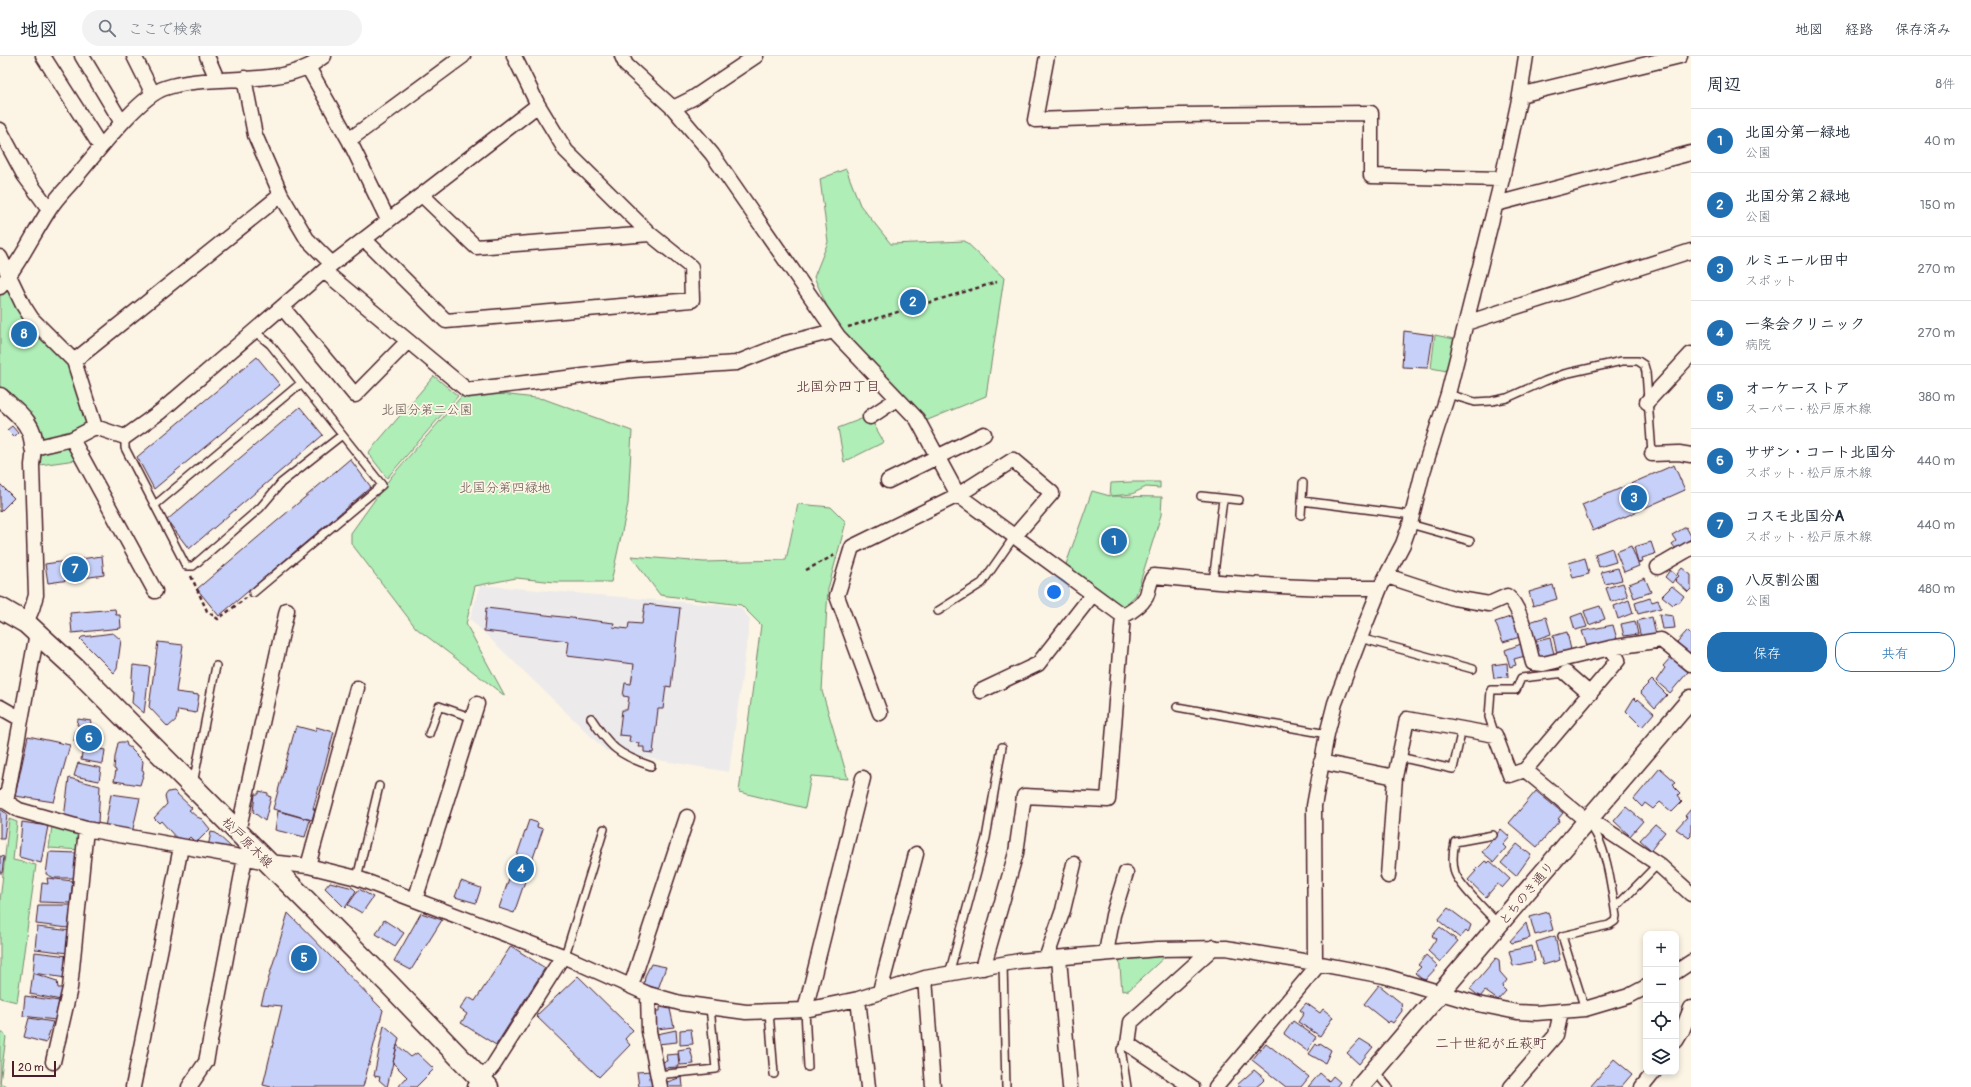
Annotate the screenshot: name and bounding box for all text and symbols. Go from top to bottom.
search box [82,10,362,46]
icon: search [96,17,118,39]
text: 地図 [20,18,58,42]
text: ここで検索 [128,20,203,39]
text: 地図 [1795,21,1823,38]
text: 経路 [1845,21,1873,38]
text: 保存済み [1895,21,1951,38]
text: 周辺 [1707,74,1741,95]
text: 8件 [1935,76,1955,92]
text: 北国分第一緑地 [1745,123,1850,142]
text: 1 [1717,133,1723,149]
text: 40 m [1924,133,1955,149]
text: 公園 [1745,145,1771,161]
text: 北国分第２緑地 [1745,187,1850,206]
text: 2 [1716,197,1724,213]
text: 150 m [1920,197,1955,213]
text: 公園 [1745,209,1771,225]
text: ルミエール田中 [1745,251,1849,270]
text: 3 [1716,261,1724,277]
text: 270 m [1918,261,1955,277]
text: スポット [1745,273,1797,289]
pin: 2 [900,287,926,317]
text: 一条会クリニック [1745,315,1865,334]
pin: 8 [11,319,37,349]
text: 4 [1716,325,1724,341]
text: 270 m [1918,325,1955,341]
text: 病院 [1745,337,1771,353]
district label: 北国分四丁目 [796,378,880,395]
text: オーケーストア [1745,379,1850,398]
text: 5 [1716,389,1724,405]
text: 380 m [1918,389,1955,405]
text: スーパー · 松戸原木線 [1745,401,1871,417]
park label: 北国分第二公園 [381,402,473,418]
text: サザン・コート北国分 [1745,443,1895,462]
text: 6 [1716,453,1724,469]
text: 440 m [1917,453,1955,469]
text: スポット · 松戸原木線 [1745,465,1872,481]
park label: 北国分第四緑地 [459,480,551,496]
pin: 3 [1621,483,1647,513]
text: コスモ北国分A [1745,507,1844,526]
text: 7 [1717,517,1723,533]
text: 440 m [1917,517,1955,533]
pin: 1 [1101,526,1127,556]
text: スポット · 松戸原木線 [1745,529,1872,545]
pin: 7 [62,554,88,584]
text: 八反割公園 [1745,571,1820,590]
text: 8 [1717,581,1723,597]
text: 480 m [1918,581,1955,597]
your location [1044,582,1064,602]
text: 公園 [1745,593,1771,609]
button: 保存 [1707,632,1827,672]
button: 共有 [1835,632,1955,672]
pin: 6 [76,723,102,753]
street label: 松戸原木線 [219,814,277,872]
pin: 4 [508,854,534,884]
street label: とちのき通り [1496,859,1558,929]
map controls [1643,931,1679,1075]
button: + [1643,931,1679,967]
pin: 5 [291,943,317,973]
button: − [1643,967,1679,1003]
button: locate [1643,1003,1679,1039]
district label: 二十世紀が丘萩町 [1435,1035,1547,1052]
button: layers [1643,1039,1679,1075]
scale bar [12,1059,56,1078]
text: 20 m [18,1061,44,1074]

